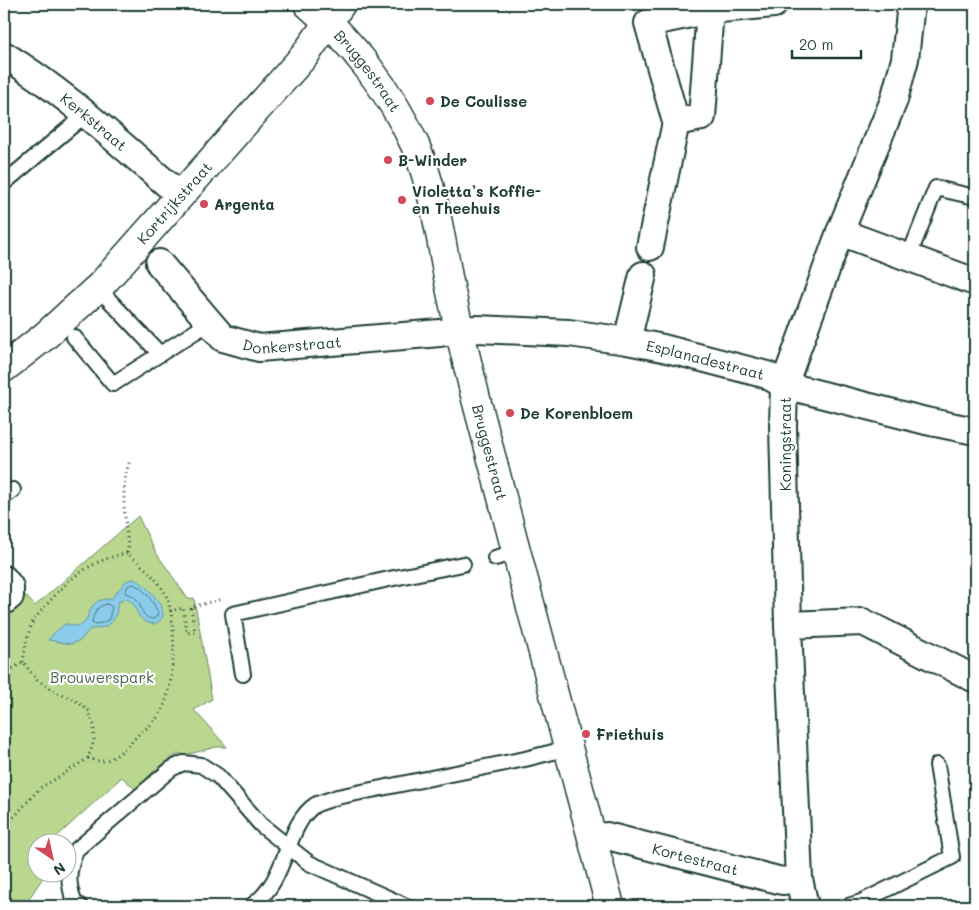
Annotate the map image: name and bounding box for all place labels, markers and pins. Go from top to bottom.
place label: De Coulisse [440,91,527,111]
marker: De Coulisse [424,95,436,107]
place label: B-Winder [398,150,467,170]
marker: B-Winder [382,154,394,166]
place label: Violetta’s Koffie- en Theehuis [412,181,541,218]
place label: Argenta [214,194,275,214]
marker: Violetta’s Koffie- en Theehuis [396,194,408,206]
marker: Argenta [198,198,210,210]
place label: De Korenbloem [520,403,633,423]
marker: De Korenbloem [504,407,516,419]
place label: Friethuis [596,724,664,744]
marker: Friethuis [580,728,592,740]

